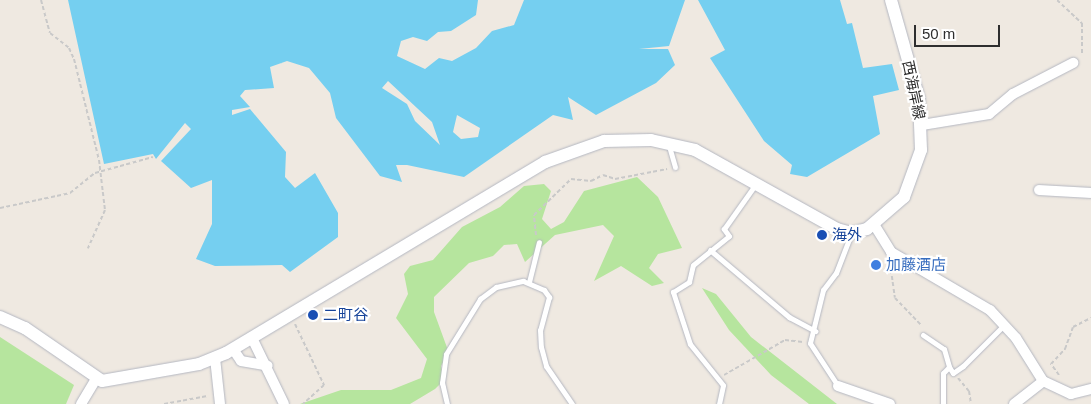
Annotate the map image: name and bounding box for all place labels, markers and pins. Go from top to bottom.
place label: 海外 [832,226,862,244]
marker: 海外 [816,229,828,241]
place label: 加藤酒店 [886,256,946,274]
marker: 加藤酒店 [870,259,882,271]
place label: 二町谷 [323,306,368,324]
marker: 二町谷 [307,309,319,321]

